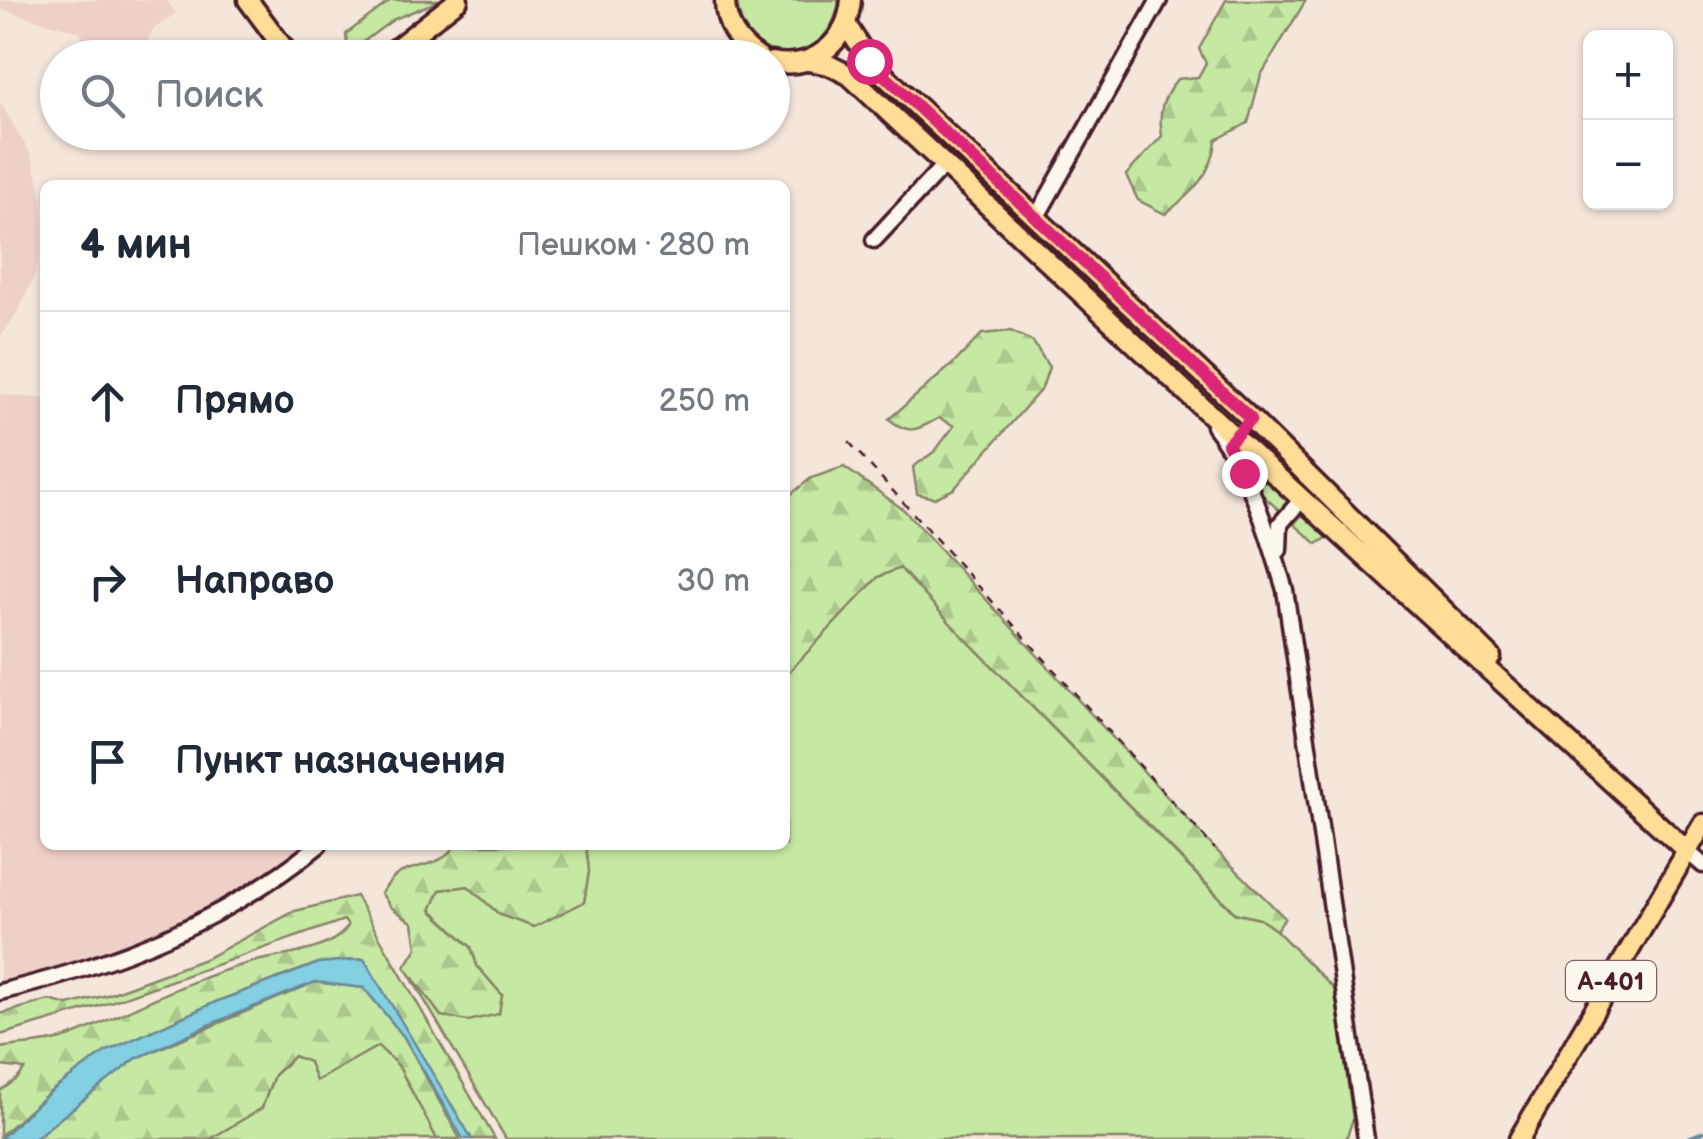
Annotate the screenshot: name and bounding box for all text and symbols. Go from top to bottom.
map controls [1583,30,1673,210]
button: + [1583,30,1673,120]
route start [847,39,893,85]
search box [40,40,790,150]
icon: search [75,68,130,123]
text: Поиск [155,73,263,118]
button: − [1583,120,1673,210]
text: 4 мин [80,220,192,271]
text: Пешком · 280 m [517,226,750,265]
icon: ahead [80,374,135,429]
text: Прямо [175,379,294,424]
text: 250 m [659,382,750,421]
route end [1222,451,1268,497]
icon: right [80,554,135,609]
text: Направо [175,559,334,604]
text: 30 m [676,562,750,601]
icon: arrive [80,734,135,789]
text: Пункт назначения [175,739,506,784]
road number: А-401 [1566,961,1656,1001]

